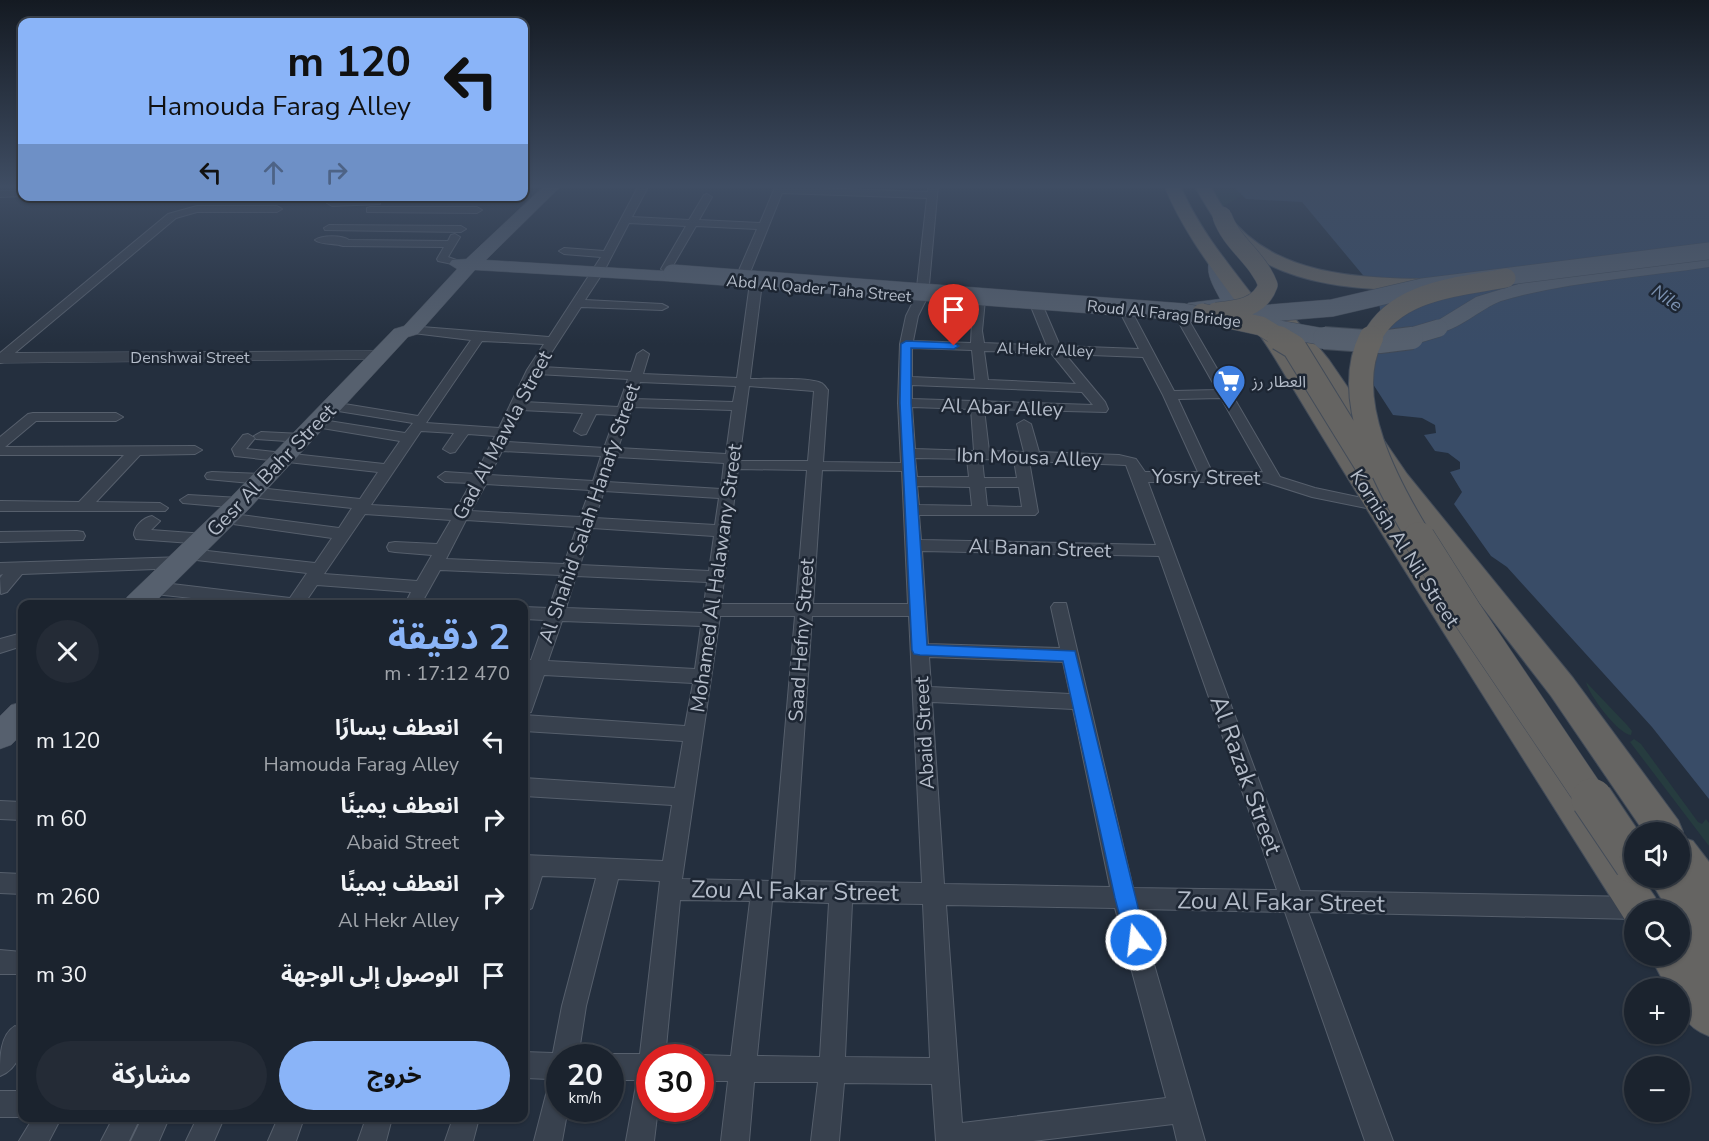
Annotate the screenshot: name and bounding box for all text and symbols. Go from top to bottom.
text: 120 m [287,34,411,91]
icon: left [432,42,510,120]
text: Hamouda Farag Alley [147,88,411,125]
icon: left [194,156,227,189]
icon: ahead [257,156,290,189]
icon: right [320,156,353,189]
street label: Abd Al Qader Taha Street [726,270,913,308]
water label: Nile [1647,279,1687,317]
pin [928,284,979,346]
icon: arrive [937,293,970,326]
street label: Roud Al Farag Bridge [1086,295,1242,333]
street label: Al Hekr Alley [996,337,1094,363]
street label: Gad Al Mawla Street [446,345,559,525]
street label: Denshwai Street [130,347,250,369]
supermarket icon: العطار رز [1211,363,1247,410]
place label: العطار رز [1251,371,1306,393]
street label: Al Shahid Salah Hanafy Street [532,379,647,647]
street label: Al Abar Alley [941,392,1064,423]
street label: Gesr Al Bahr Street [201,397,343,543]
street label: Mohamed Al Halawany Street [684,441,749,714]
street label: Ibn Mousa Alley [956,441,1103,474]
street label: Yosry Street [1150,463,1262,492]
street label: Kornish Al Nil Street [1343,464,1466,633]
street label: Al Banan Street [968,533,1113,565]
street label: Saad Hefny Street [782,556,821,723]
text: 2 دقيقة [388,613,510,662]
button: close [36,620,99,683]
text: 470 m · 17:12 [384,660,510,687]
street label: Abaid Street [908,675,941,790]
street label: Al Razak Street [1202,691,1290,859]
text: انعطف يسارًا [335,713,459,743]
icon: left [477,725,510,758]
text: 120 m [36,726,100,756]
text: Hamouda Farag Alley [264,751,459,778]
text: انعطف يمينًا [341,791,459,821]
icon: right [477,803,510,836]
text: 60 m [36,804,87,834]
map controls [1624,822,1690,1122]
button: sound [1624,822,1690,888]
text: Abaid Street [346,829,459,856]
text: انعطف يمينًا [341,869,459,899]
street label: Zou Al Fakar Street [691,873,900,909]
icon: right [477,881,510,914]
text: 260 m [36,882,100,912]
street label: Zou Al Fakar Street [1177,884,1386,920]
button: search [1624,900,1690,966]
text: Al Hekr Alley [338,907,459,934]
position arrow [1104,908,1168,972]
icon: arrive [477,959,510,992]
text: 30 m [36,960,87,990]
text: الوصول إلى الوجهة [281,960,459,990]
button: + [1624,978,1690,1044]
button: مشاركة [36,1041,267,1110]
button: خروج [279,1041,510,1110]
speed limit sign: 30 [636,1044,714,1122]
text: 20 [567,1055,603,1096]
button: − [1624,1056,1690,1122]
text: km/h [568,1088,602,1108]

